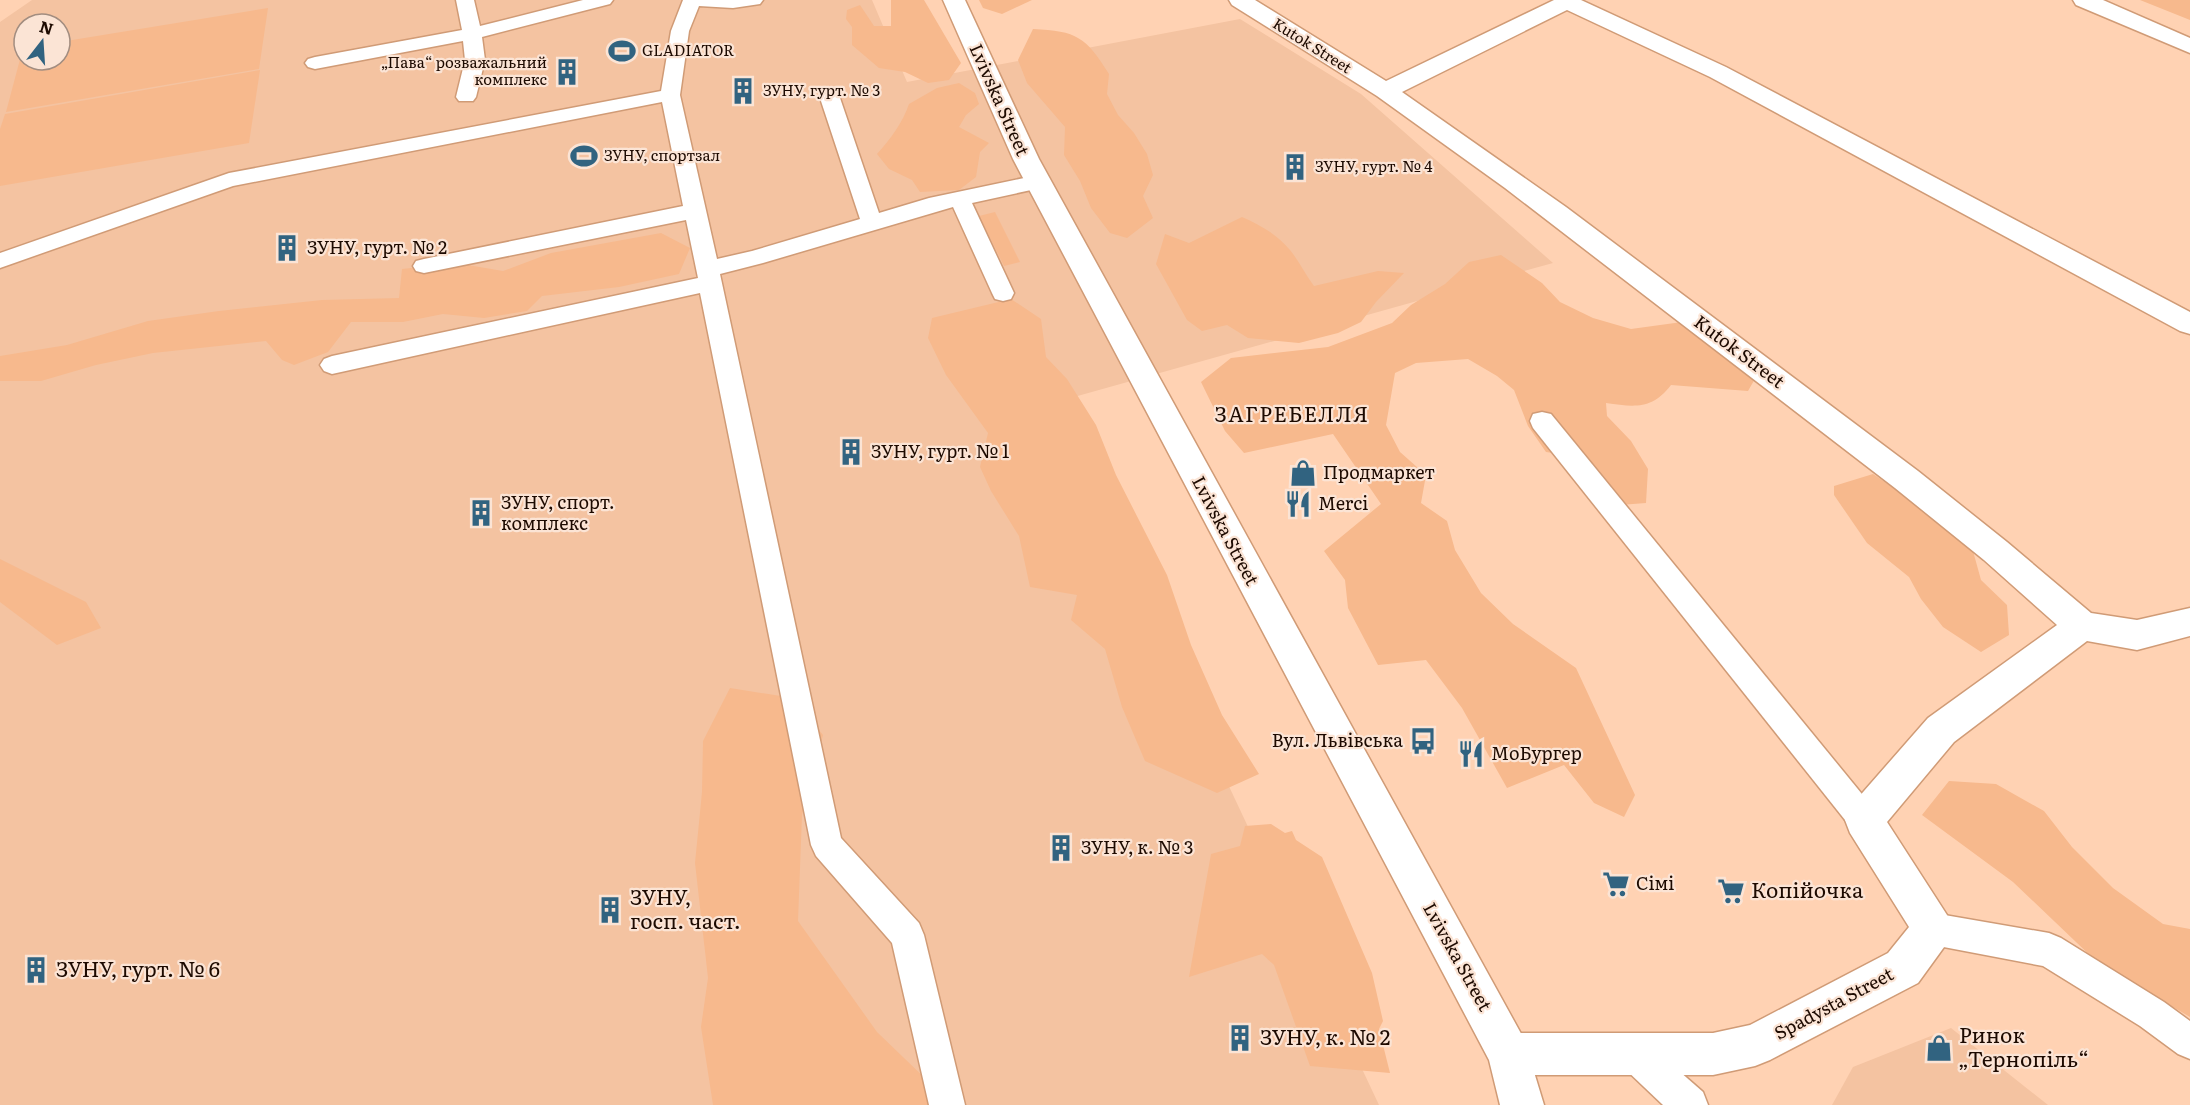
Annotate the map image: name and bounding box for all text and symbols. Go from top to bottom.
street label: Kutok Street [1269,11,1357,78]
north arrow [12,12,72,72]
text: N [37,13,57,40]
sports icon: GLADIATOR [607,36,637,66]
place label: GLADIATOR [642,38,734,61]
street label: Lvivska Street [964,39,1038,161]
place label: „Пава“ розважальний комплекс [381,50,548,90]
building icon: „Пава“ розважальний комплекс [552,57,582,87]
building icon: ЗУНУ, гурт. № 3 [728,76,758,106]
place label: ЗУНУ, гурт. № 3 [763,78,880,101]
sports icon: ЗУНУ, спортзал [569,141,599,171]
place label: ЗУНУ, спортзал [604,143,720,166]
building icon: ЗУНУ, гурт. № 4 [1280,152,1310,182]
place label: ЗУНУ, гурт. № 4 [1315,154,1432,177]
building icon: ЗУНУ, гурт. № 2 [272,233,302,263]
place label: ЗУНУ, гурт. № 2 [307,233,447,260]
street label: Kutok Street [1689,308,1791,394]
district label: ЗАГРЕБЕЛЛЯ [1215,397,1369,428]
building icon: ЗУНУ, гурт. № 1 [836,437,866,467]
place label: ЗУНУ, гурт. № 1 [871,437,1009,464]
shop icon: Продмаркет [1288,458,1318,488]
place label: Продмаркет [1323,458,1435,485]
street label: Lvivska Street [1186,471,1267,590]
place label: ЗУНУ, спорт. комплекс [501,488,615,536]
restaurant icon: Merci [1283,489,1313,519]
place label: Merci [1318,489,1368,516]
building icon: ЗУНУ, спорт. комплекс [466,498,496,528]
place label: Вул. Львівська [1272,726,1403,753]
bus stop icon: Вул. Львівська [1408,726,1438,756]
restaurant icon: МоБургер [1456,739,1486,769]
place label: МоБургер [1491,739,1582,766]
building icon: ЗУНУ, к. № 3 [1046,833,1076,863]
place label: ЗУНУ, к. № 3 [1081,833,1193,860]
supermarket icon: Сімі [1601,869,1631,899]
place label: Сімі [1636,869,1674,896]
place label: Копійочка [1751,873,1864,904]
supermarket icon: Копійочка [1716,876,1746,906]
place label: ЗУНУ, госп. част. [630,880,741,935]
building icon: ЗУНУ, госп. част. [595,895,625,925]
street label: Lvivska Street [1417,897,1500,1016]
place label: ЗУНУ, гурт. № 6 [56,952,220,983]
building icon: ЗУНУ, гурт. № 6 [21,955,51,985]
street label: Spadysta Street [1769,960,1898,1045]
place label: Ринок „Тернопіль“ [1959,1018,2089,1073]
place label: ЗУНУ, к. № 2 [1260,1020,1390,1051]
building icon: ЗУНУ, к. № 2 [1225,1023,1255,1053]
shop icon: Ринок „Тернопіль“ [1924,1033,1954,1063]

